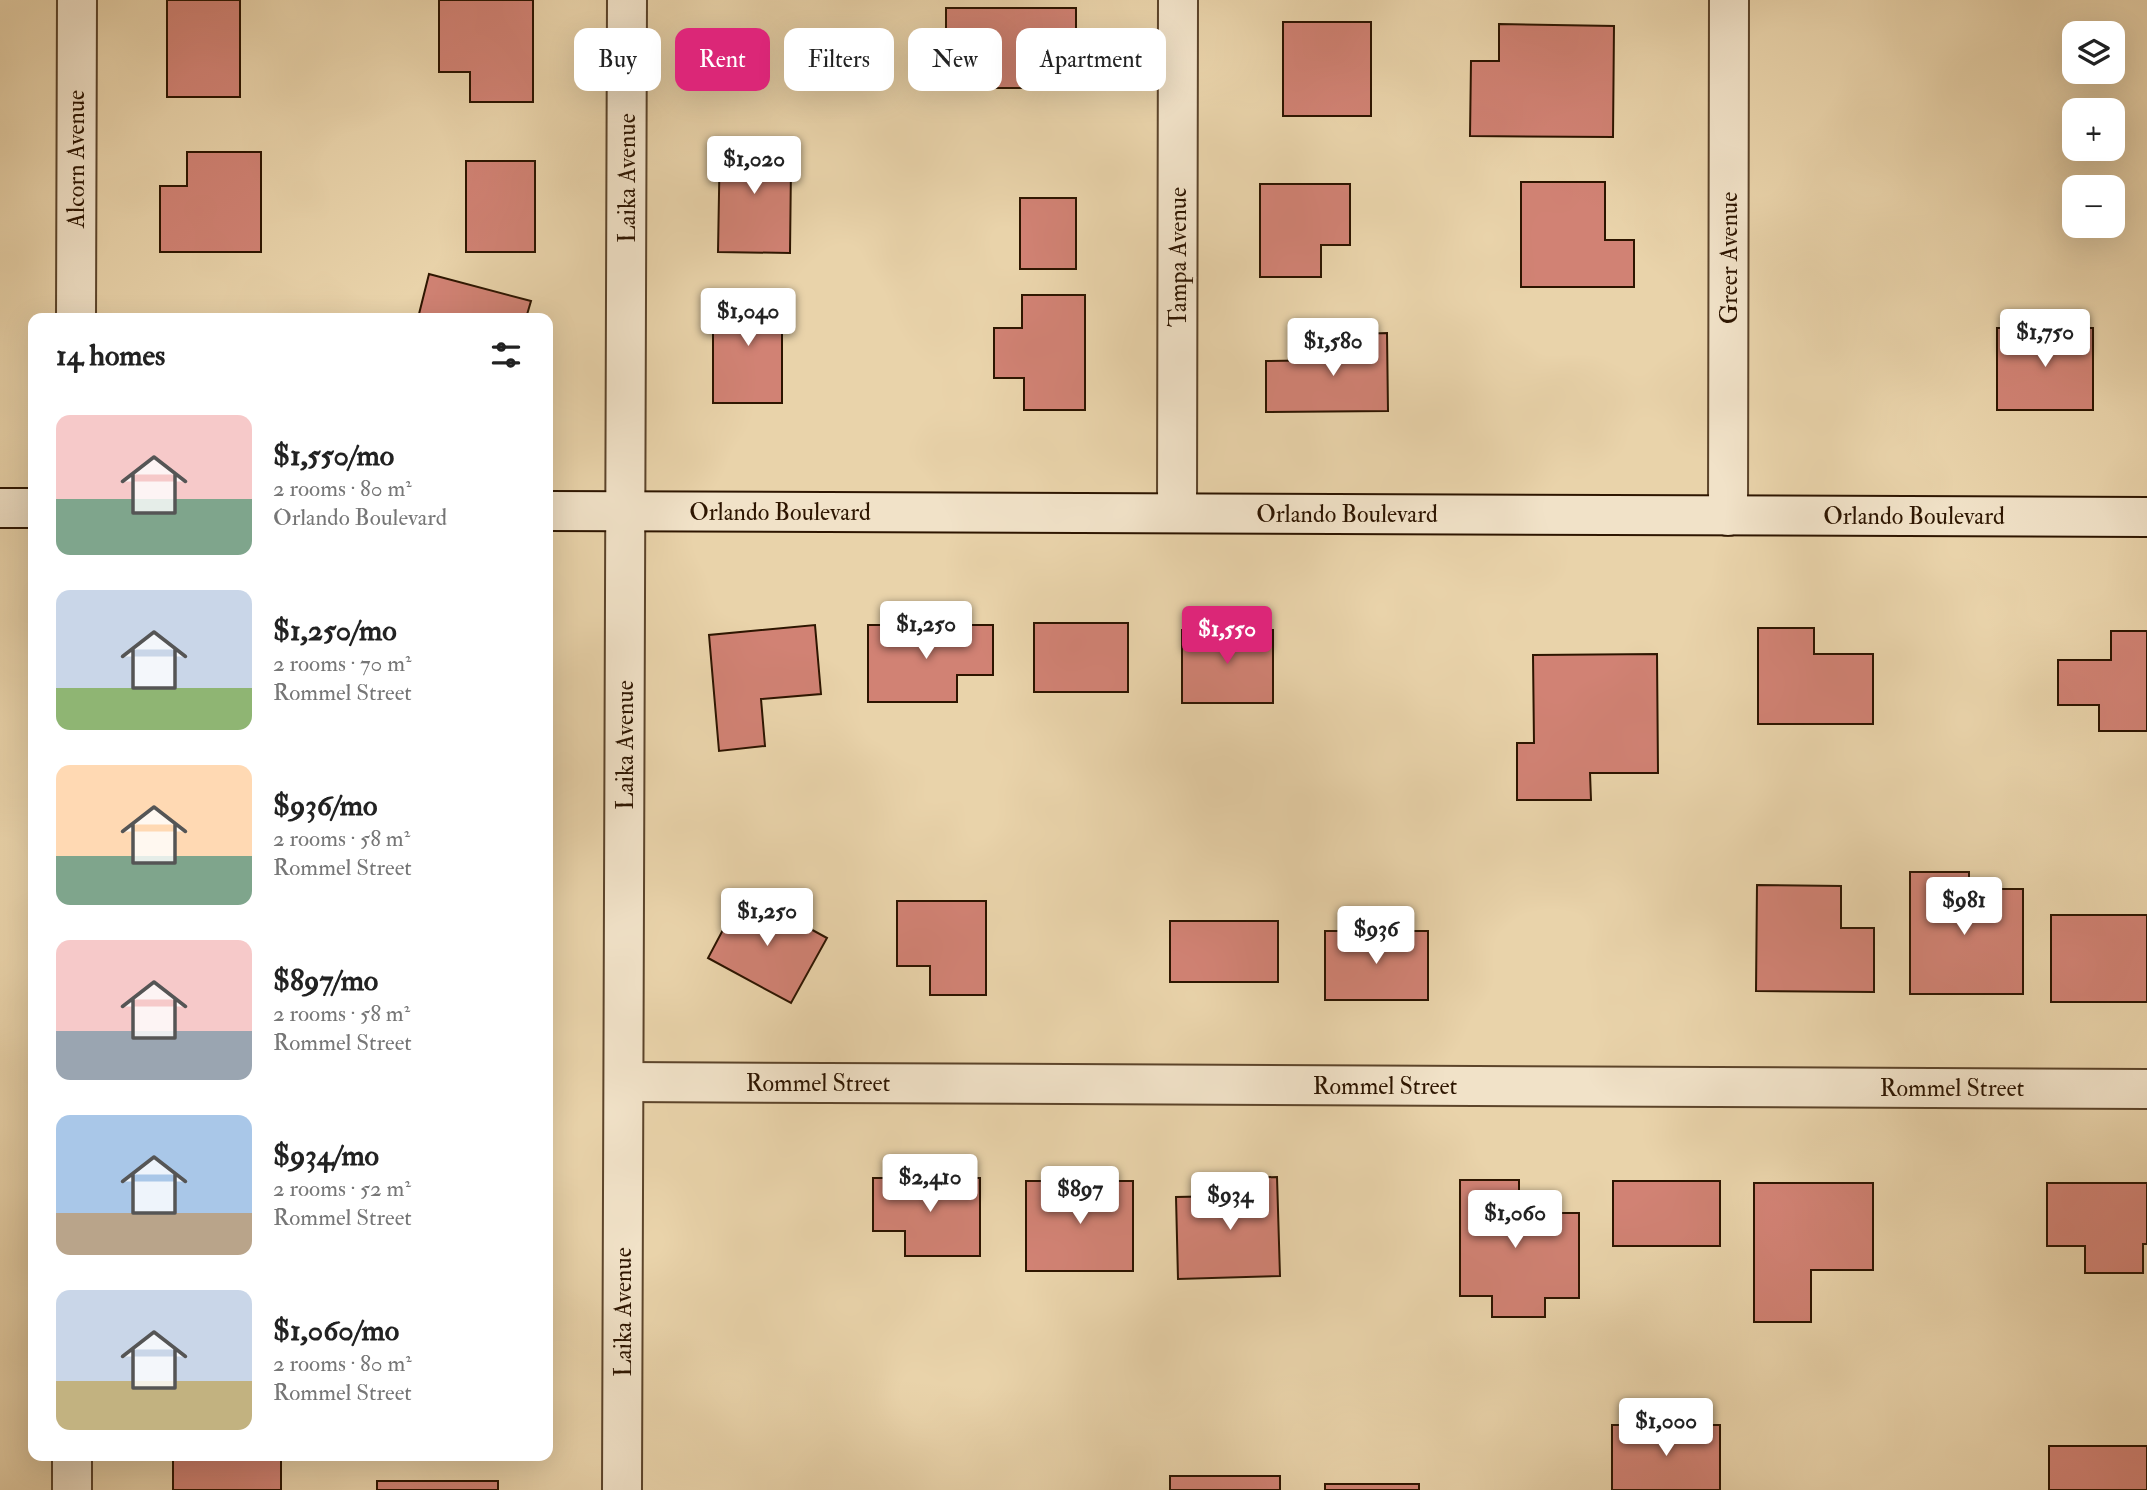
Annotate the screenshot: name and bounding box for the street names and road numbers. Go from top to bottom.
street label: Alcorn Avenue [61,90,92,229]
street label: Laika Avenue [612,113,643,243]
street label: Tampa Avenue [1163,187,1194,327]
street label: Greer Avenue [1714,192,1745,324]
street label: Orlando Boulevard [689,497,871,528]
street label: Orlando Boulevard [1256,499,1438,530]
street label: Orlando Boulevard [1823,501,2005,532]
street label: Laika Avenue [610,680,641,810]
street label: Rommel Street [746,1068,891,1099]
street label: Rommel Street [1313,1071,1458,1102]
street label: Rommel Street [1880,1073,2025,1104]
street label: Laika Avenue [608,1247,639,1377]

